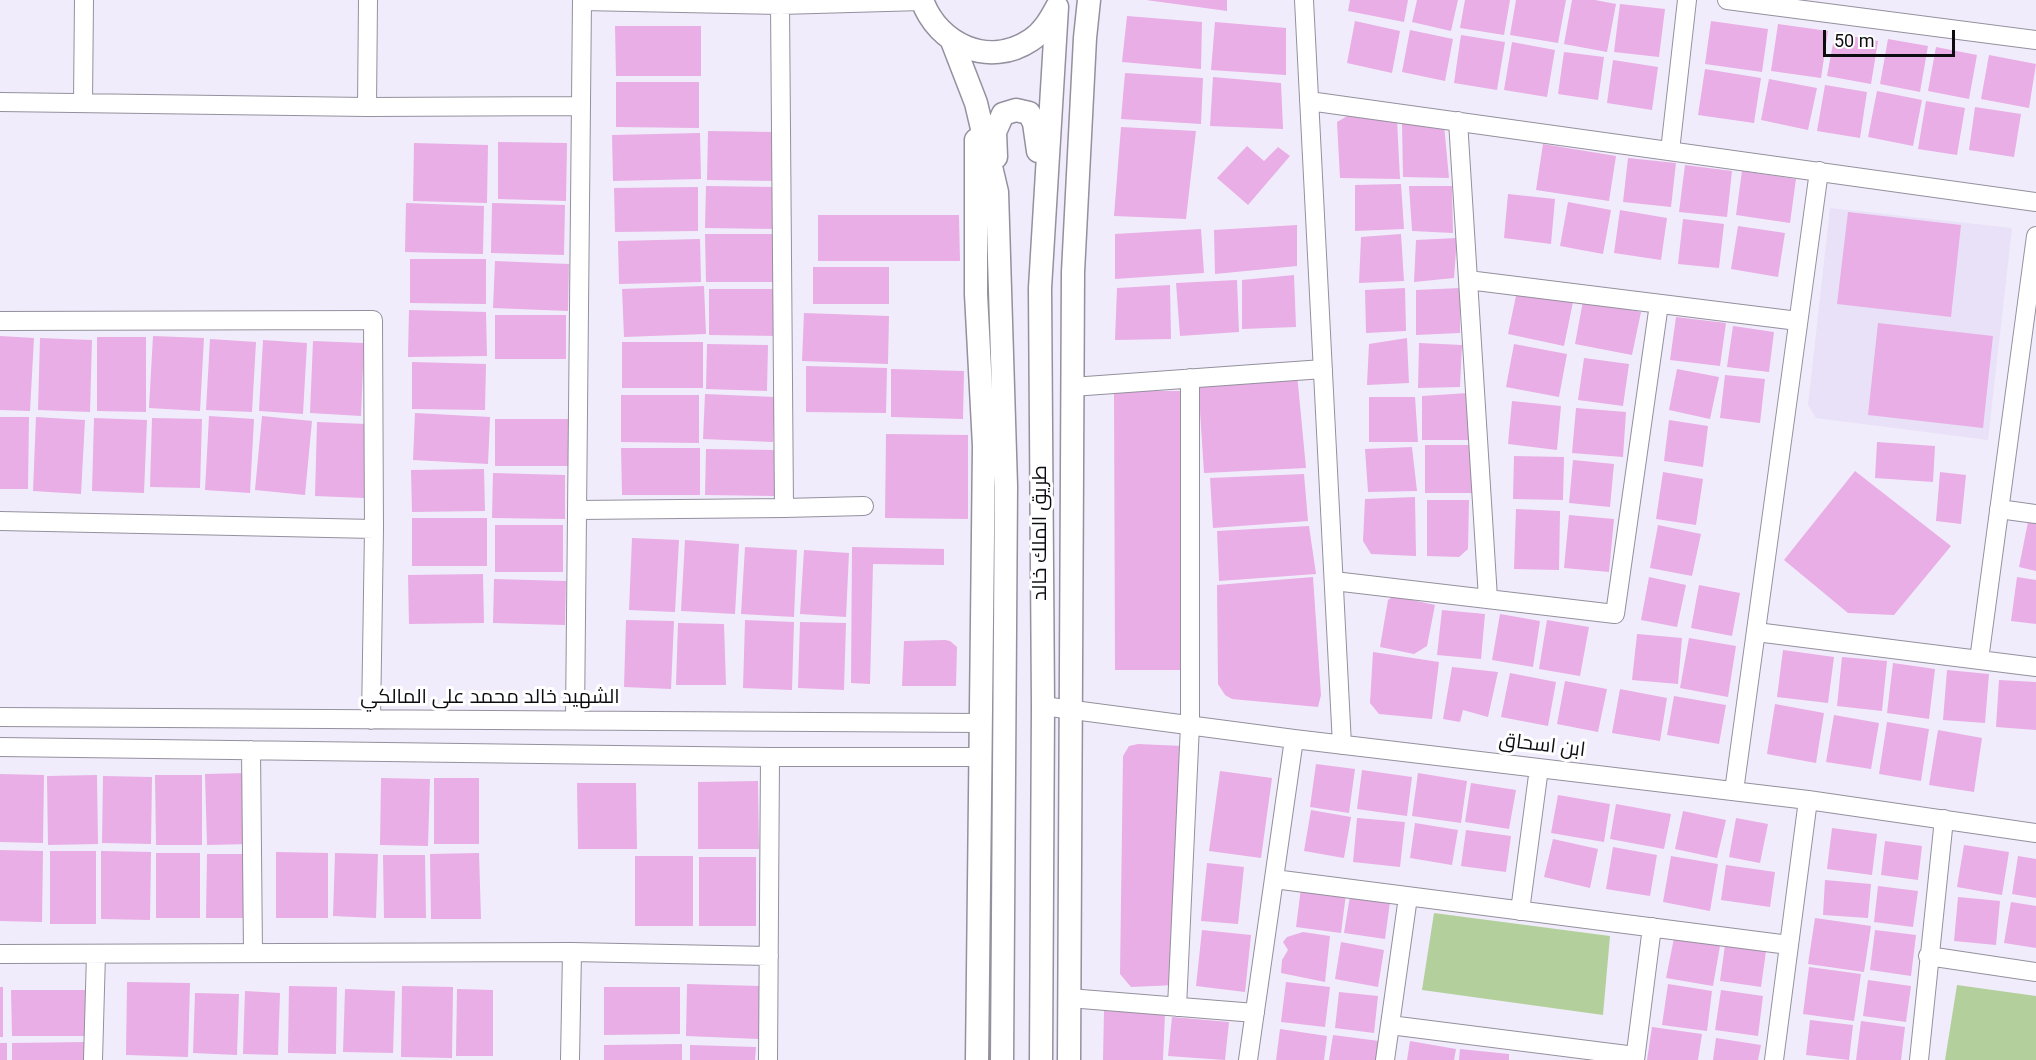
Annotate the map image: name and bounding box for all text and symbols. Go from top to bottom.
scale bar [1826,18,1958,56]
text: 50 m [1834,30,1874,51]
street label: طريق الملك خالد [1029,465,1053,601]
street label: الشهيد خالد محمد على المالكي [360,686,620,710]
street label: ابن اسحاق [1497,729,1587,763]

